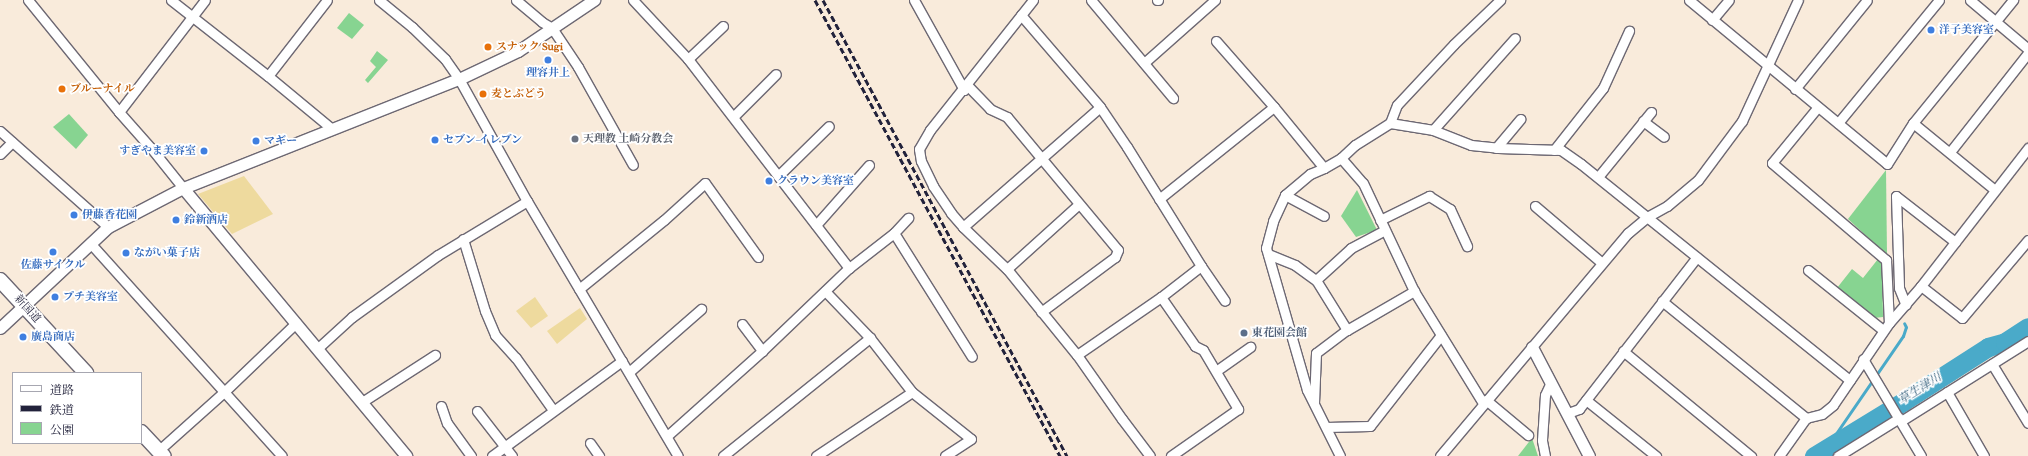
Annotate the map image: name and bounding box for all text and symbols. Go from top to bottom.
place label: 洋子美容室 [1939,23,1994,37]
marker: 洋子美容室 [1926,25,1936,35]
place label: スナック Sugi [496,40,563,54]
marker: スナック Sugi [483,42,493,52]
marker: 理容井上 [543,55,553,65]
place label: 理容井上 [526,66,570,80]
place label: ブルーナイル [70,82,136,96]
marker: ブルーナイル [57,84,67,94]
place label: 麦とぶどう [491,87,546,101]
marker: 麦とぶどう [478,89,488,99]
place label: 天理教 土崎分教会 [583,132,673,146]
place label: セブン-イレブン [443,133,523,147]
place label: マギー [264,134,297,148]
marker: 天理教 土崎分教会 [570,134,580,144]
marker: セブン-イレブン [430,135,440,145]
marker: マギー [251,136,261,146]
place label: すぎやま美容室 [119,144,196,158]
marker: すぎやま美容室 [199,146,209,156]
place label: クラウン美容室 [777,174,854,188]
marker: クラウン美容室 [764,176,774,186]
place label: 伊藤香花園 [82,208,137,222]
marker: 伊藤香花園 [69,210,79,220]
place label: 鈴新酒店 [184,213,228,227]
marker: 鈴新酒店 [171,215,181,225]
place label: ながい菓子店 [134,246,200,260]
marker: 佐藤サイクル [48,247,58,257]
marker: ながい菓子店 [121,248,131,258]
place label: 佐藤サイクル [20,258,86,272]
place label: プチ美容室 [63,290,118,304]
street label: 新国道 [11,292,43,326]
marker: プチ美容室 [50,292,60,302]
place label: 東花園会館 [1252,326,1307,340]
marker: 東花園会館 [1239,328,1249,338]
place label: 廣島商店 [31,330,75,344]
marker: 廣島商店 [18,332,28,342]
water label: 草生津川 [1896,370,1944,408]
legend [12,372,142,444]
text: 道路 [50,383,74,397]
text: 鉄道 [50,403,74,417]
text: 公園 [50,423,74,437]

